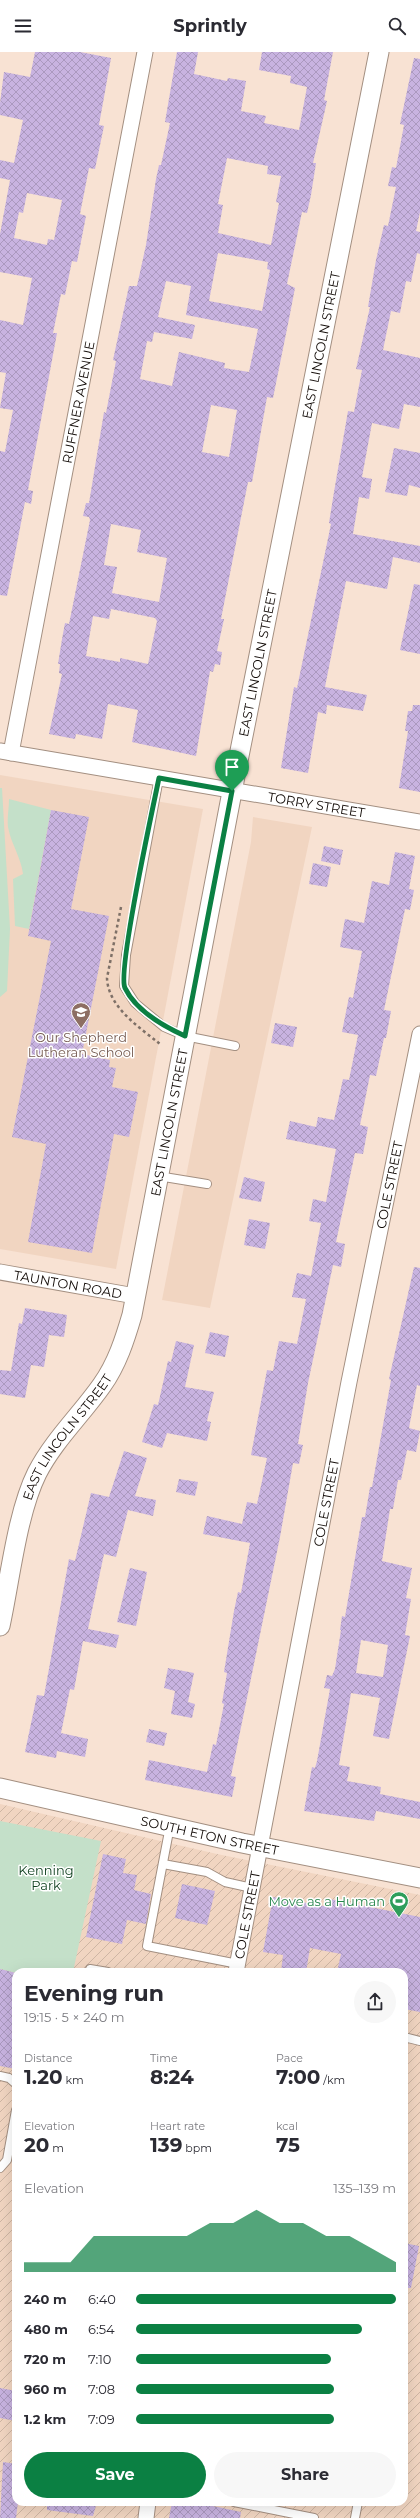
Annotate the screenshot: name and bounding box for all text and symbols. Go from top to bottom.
icon: menu [12,15,34,37]
text: Sprintly [173,15,247,37]
icon: search [386,15,408,37]
street label: EAST LINCOLN STREET [298,269,343,420]
street label: RUFFNER AVENUE [59,340,98,465]
street label: EAST LINCOLN STREET [235,587,280,738]
pin [215,750,249,791]
icon: arrive [221,756,243,778]
street label: TORRY STREET [267,788,367,821]
school or university icon: Our Shepherd Lutheran School [70,1001,92,1029]
place label: Our Shepherd Lutheran School [28,1029,134,1060]
street label: EAST LINCOLN STREET [147,1047,191,1198]
street label: COLE STREET [372,1139,406,1230]
street label: TAUNTON ROAD [13,1267,124,1302]
street label: EAST LINCOLN STREET [19,1371,115,1502]
street label: COLE STREET [310,1457,342,1548]
street label: SOUTH ETON STREET [139,1812,281,1858]
park label: Kenning Park [18,1862,74,1893]
street label: COLE STREET [231,1869,263,1960]
sports icon: Move as a Human [388,1890,410,1918]
place label: Move as a Human [268,1893,385,1909]
text: Evening run [24,1980,164,2007]
button: share [354,1981,396,2023]
text: 19:15 · 5 × 240 m [24,2009,125,2025]
text: Distance [24,2051,72,2065]
text: Time [150,2051,178,2065]
text: Pace [276,2051,303,2065]
text: 1.20 [24,2065,63,2089]
text: 8:24 [150,2065,194,2089]
text: 7:00 [276,2065,320,2089]
text: km [63,2073,84,2087]
text: /km [320,2073,345,2087]
text: Elevation [24,2119,75,2133]
text: Heart rate [150,2119,205,2133]
text: kcal [276,2119,298,2133]
text: 20 [24,2133,49,2157]
text: 139 [150,2133,182,2157]
text: 75 [276,2133,300,2157]
text: m [49,2141,64,2155]
text: bpm [182,2141,212,2155]
text: Elevation [24,2180,84,2196]
text: 135–139 m [333,2180,396,2196]
text: 240 m [24,2291,67,2307]
text: 6:40 [88,2291,116,2307]
text: 480 m [24,2321,68,2337]
text: 6:54 [88,2321,115,2337]
text: 720 m [24,2351,66,2367]
text: 7:10 [88,2351,111,2367]
text: 960 m [24,2381,67,2397]
text: 7:08 [88,2381,115,2397]
text: 1.2 km [24,2411,66,2427]
text: 7:09 [88,2411,115,2427]
button: Save [24,2452,206,2498]
button: Share [214,2452,396,2498]

